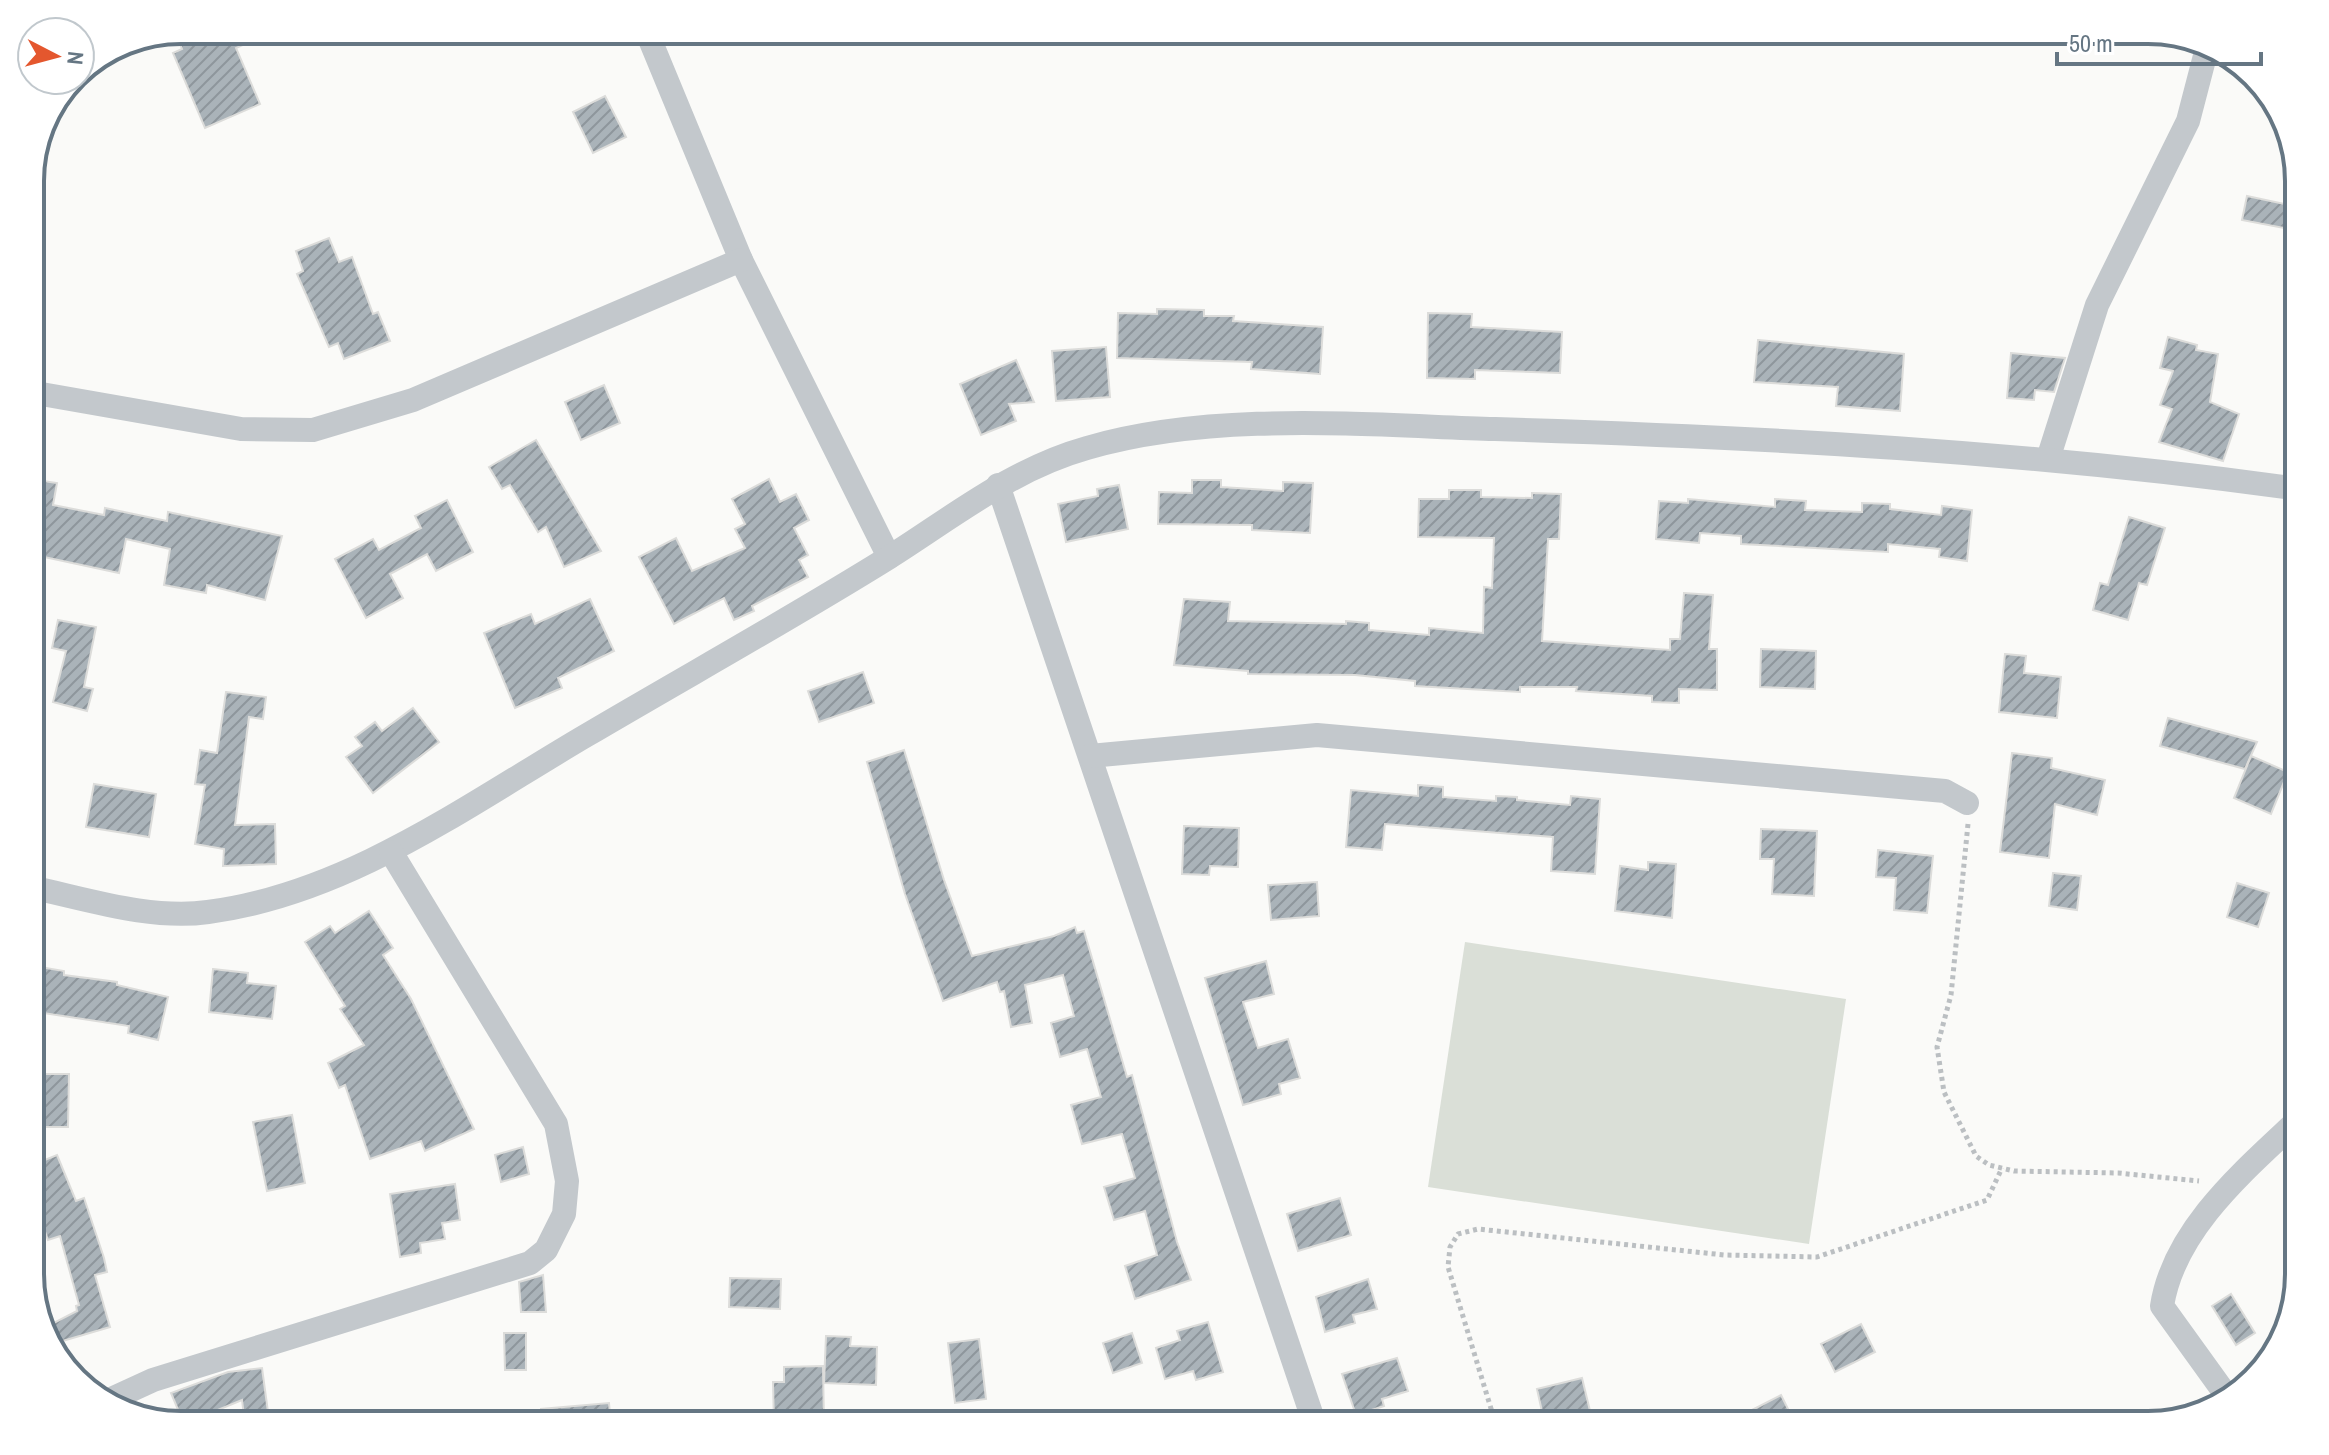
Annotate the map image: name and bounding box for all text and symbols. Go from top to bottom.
north arrow [16,16,96,96]
scale bar [2057,16,2261,66]
text: 50 m [2069,27,2113,59]
text: N [60,50,91,66]

